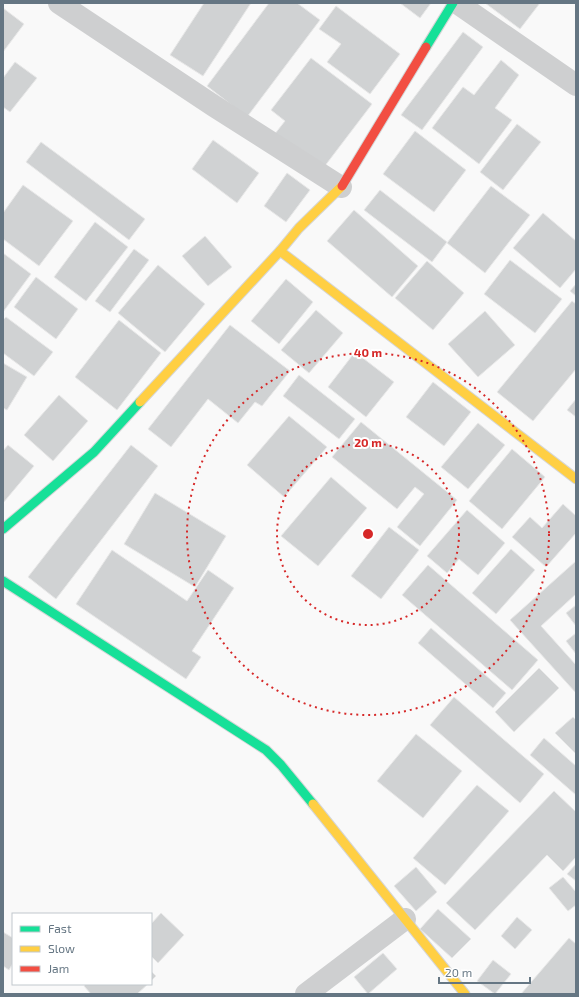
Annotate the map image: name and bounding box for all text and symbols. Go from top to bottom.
text: 40 m [354,345,382,359]
text: 20 m [354,435,382,449]
centre of rings [361,527,375,541]
legend [12,913,152,985]
text: Fast [48,921,72,935]
text: Slow [48,941,75,955]
scale bar [439,959,530,985]
text: Jam [48,961,69,975]
text: 20 m [445,965,472,979]

